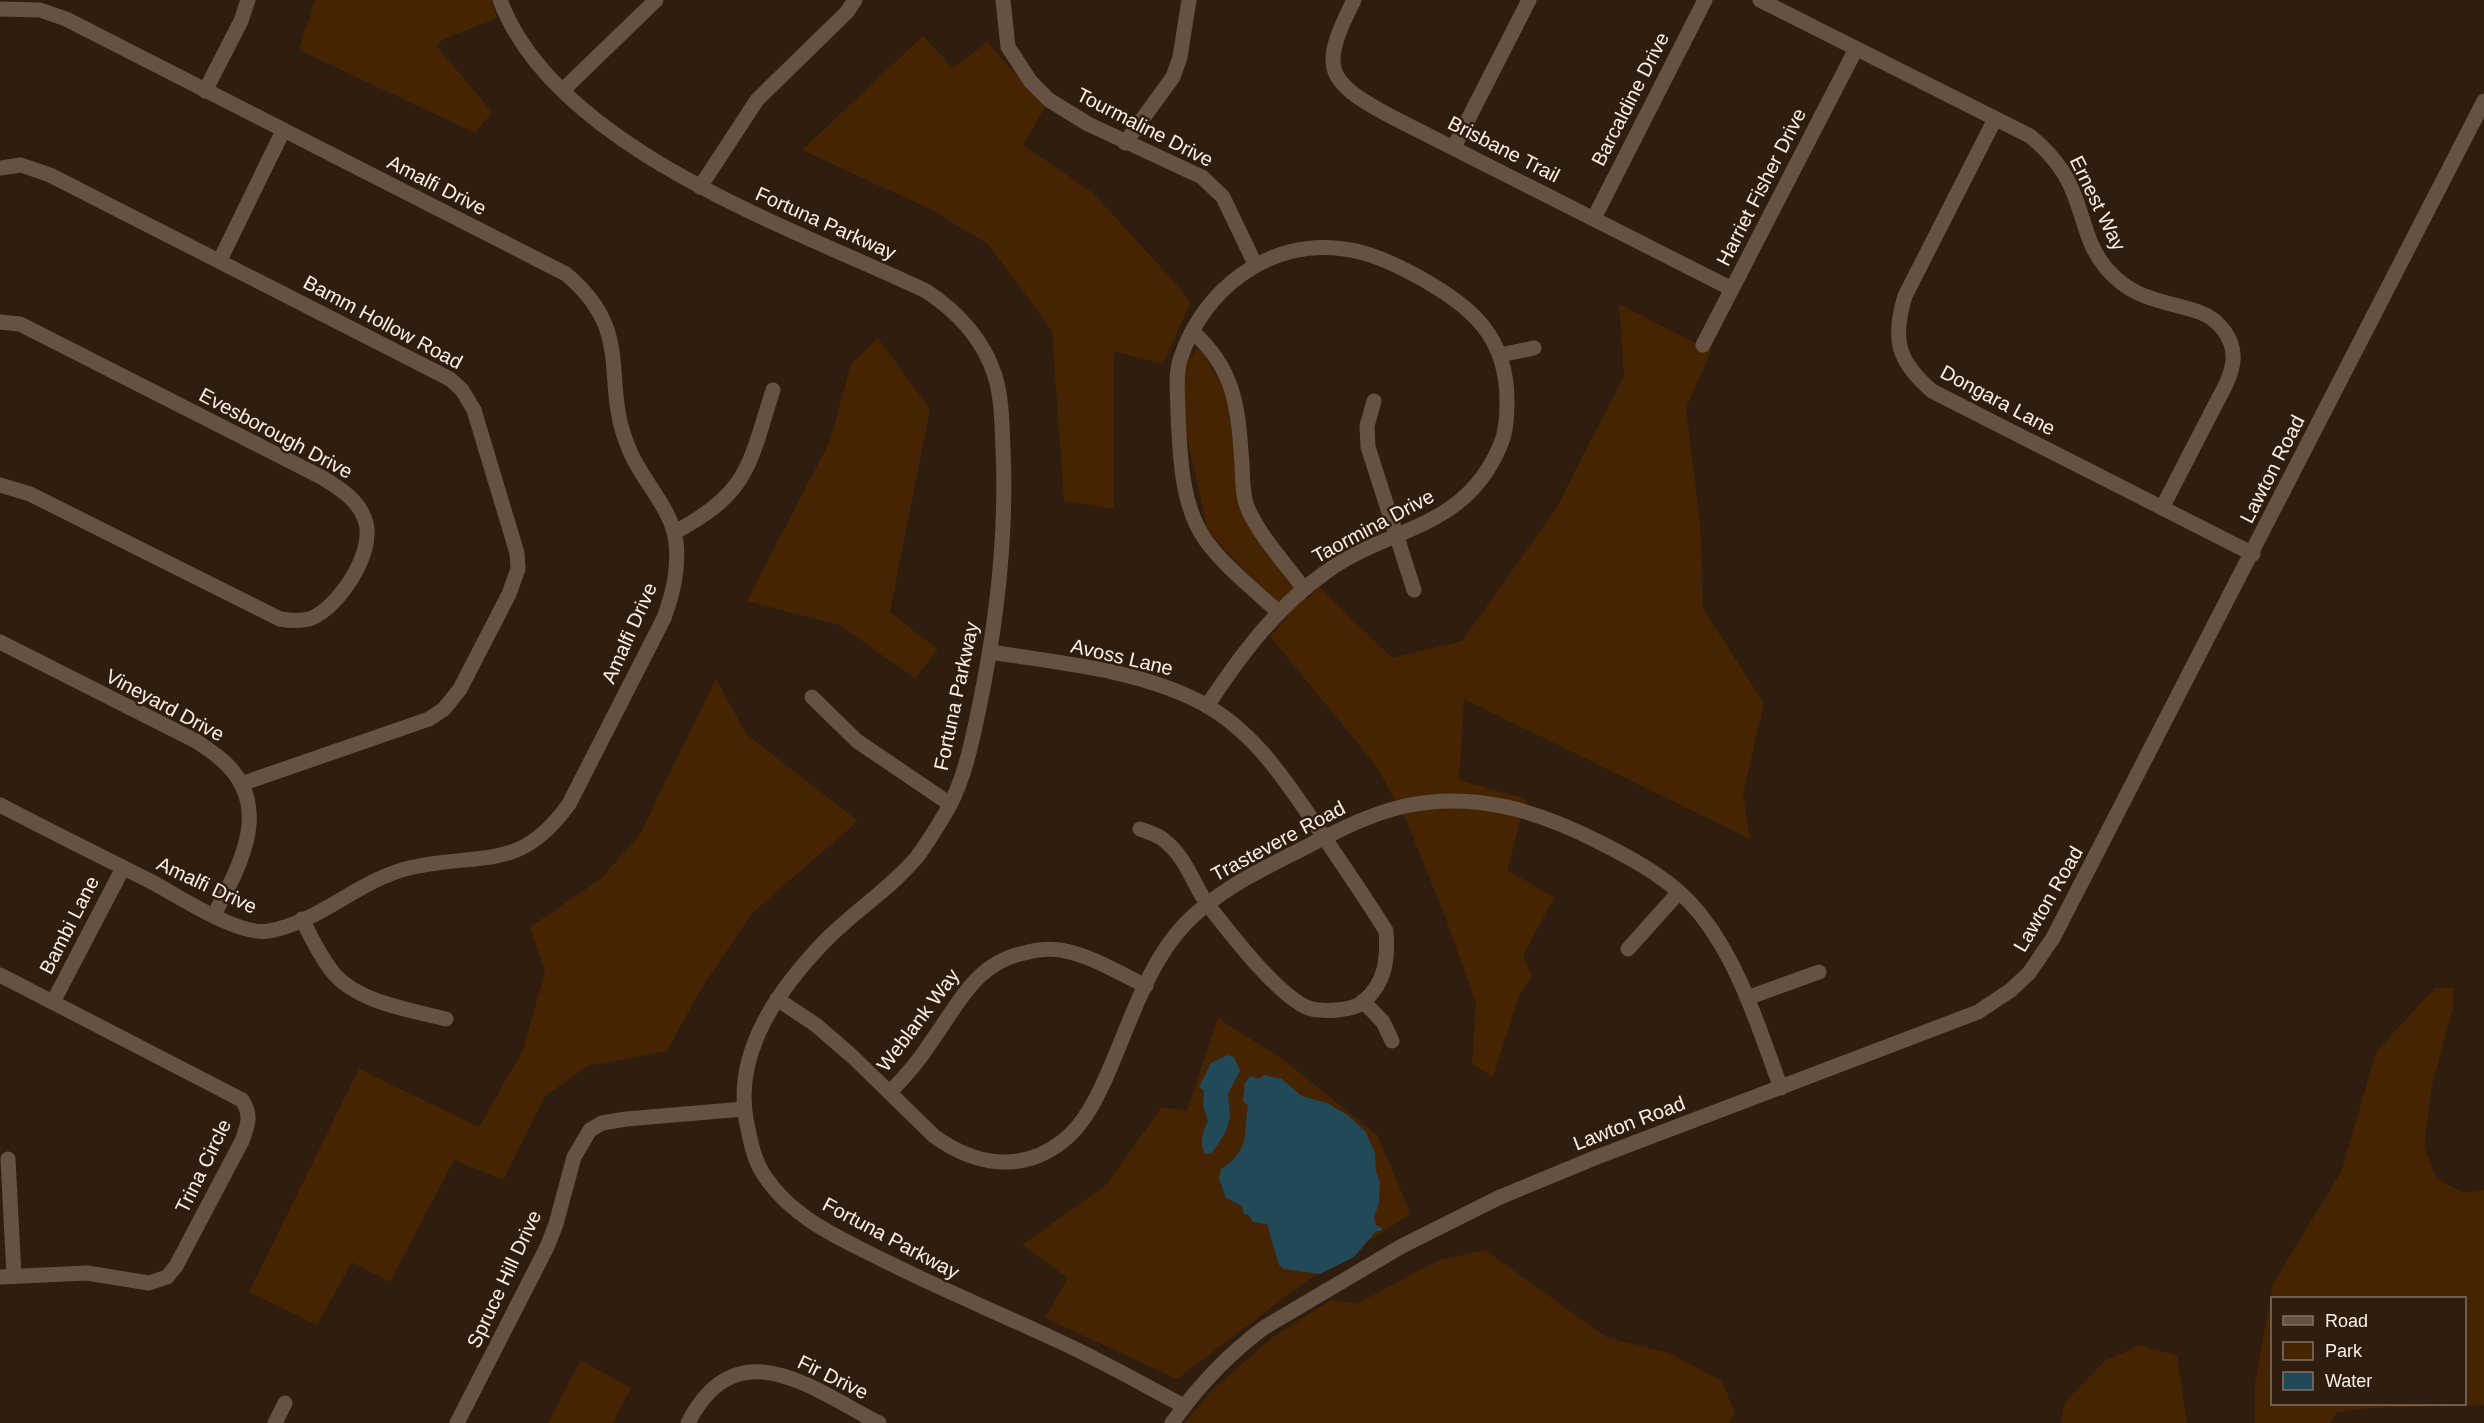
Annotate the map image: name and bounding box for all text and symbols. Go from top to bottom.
street label: Barcaldine Drive [1587,29,1673,169]
street label: Tourmaline Drive [1073,83,1217,171]
street label: Harriet Fisher Drive [1712,105,1810,269]
street label: Brisbane Trail [1445,111,1563,187]
street label: Amalfi Drive [384,151,490,219]
street label: Ernest Way [2066,152,2130,254]
street label: Fortuna Parkway [752,182,900,264]
street label: Bamm Hollow Road [300,271,466,373]
street label: Dongara Lane [1937,361,2059,439]
street label: Evesborough Drive [196,383,356,483]
street label: Lawton Road [2235,411,2309,527]
street label: Taormina Drive [1308,485,1438,567]
street label: Amalfi Drive [597,579,661,687]
street label: Fortuna Parkway [930,620,982,772]
street label: Avoss Lane [1069,635,1175,679]
street label: Vineyard Drive [102,665,228,745]
street label: Trastevere Road [1207,796,1349,886]
street label: Lawton Road [2009,842,2087,956]
street label: Amalfi Drive [154,852,260,918]
street label: Bambi Lane [35,872,103,978]
street label: Weblank Way [872,965,964,1075]
street label: Lawton Road [1570,1092,1688,1154]
street label: Trina Circle [171,1116,235,1216]
street label: Fortuna Parkway [819,1193,963,1283]
street label: Spruce Hill Drive [463,1207,545,1351]
legend [2271,1297,2466,1405]
text: Road [2325,1311,2368,1331]
text: Park [2325,1341,2363,1361]
street label: Fir Drive [794,1351,872,1403]
text: Water [2325,1371,2372,1391]

